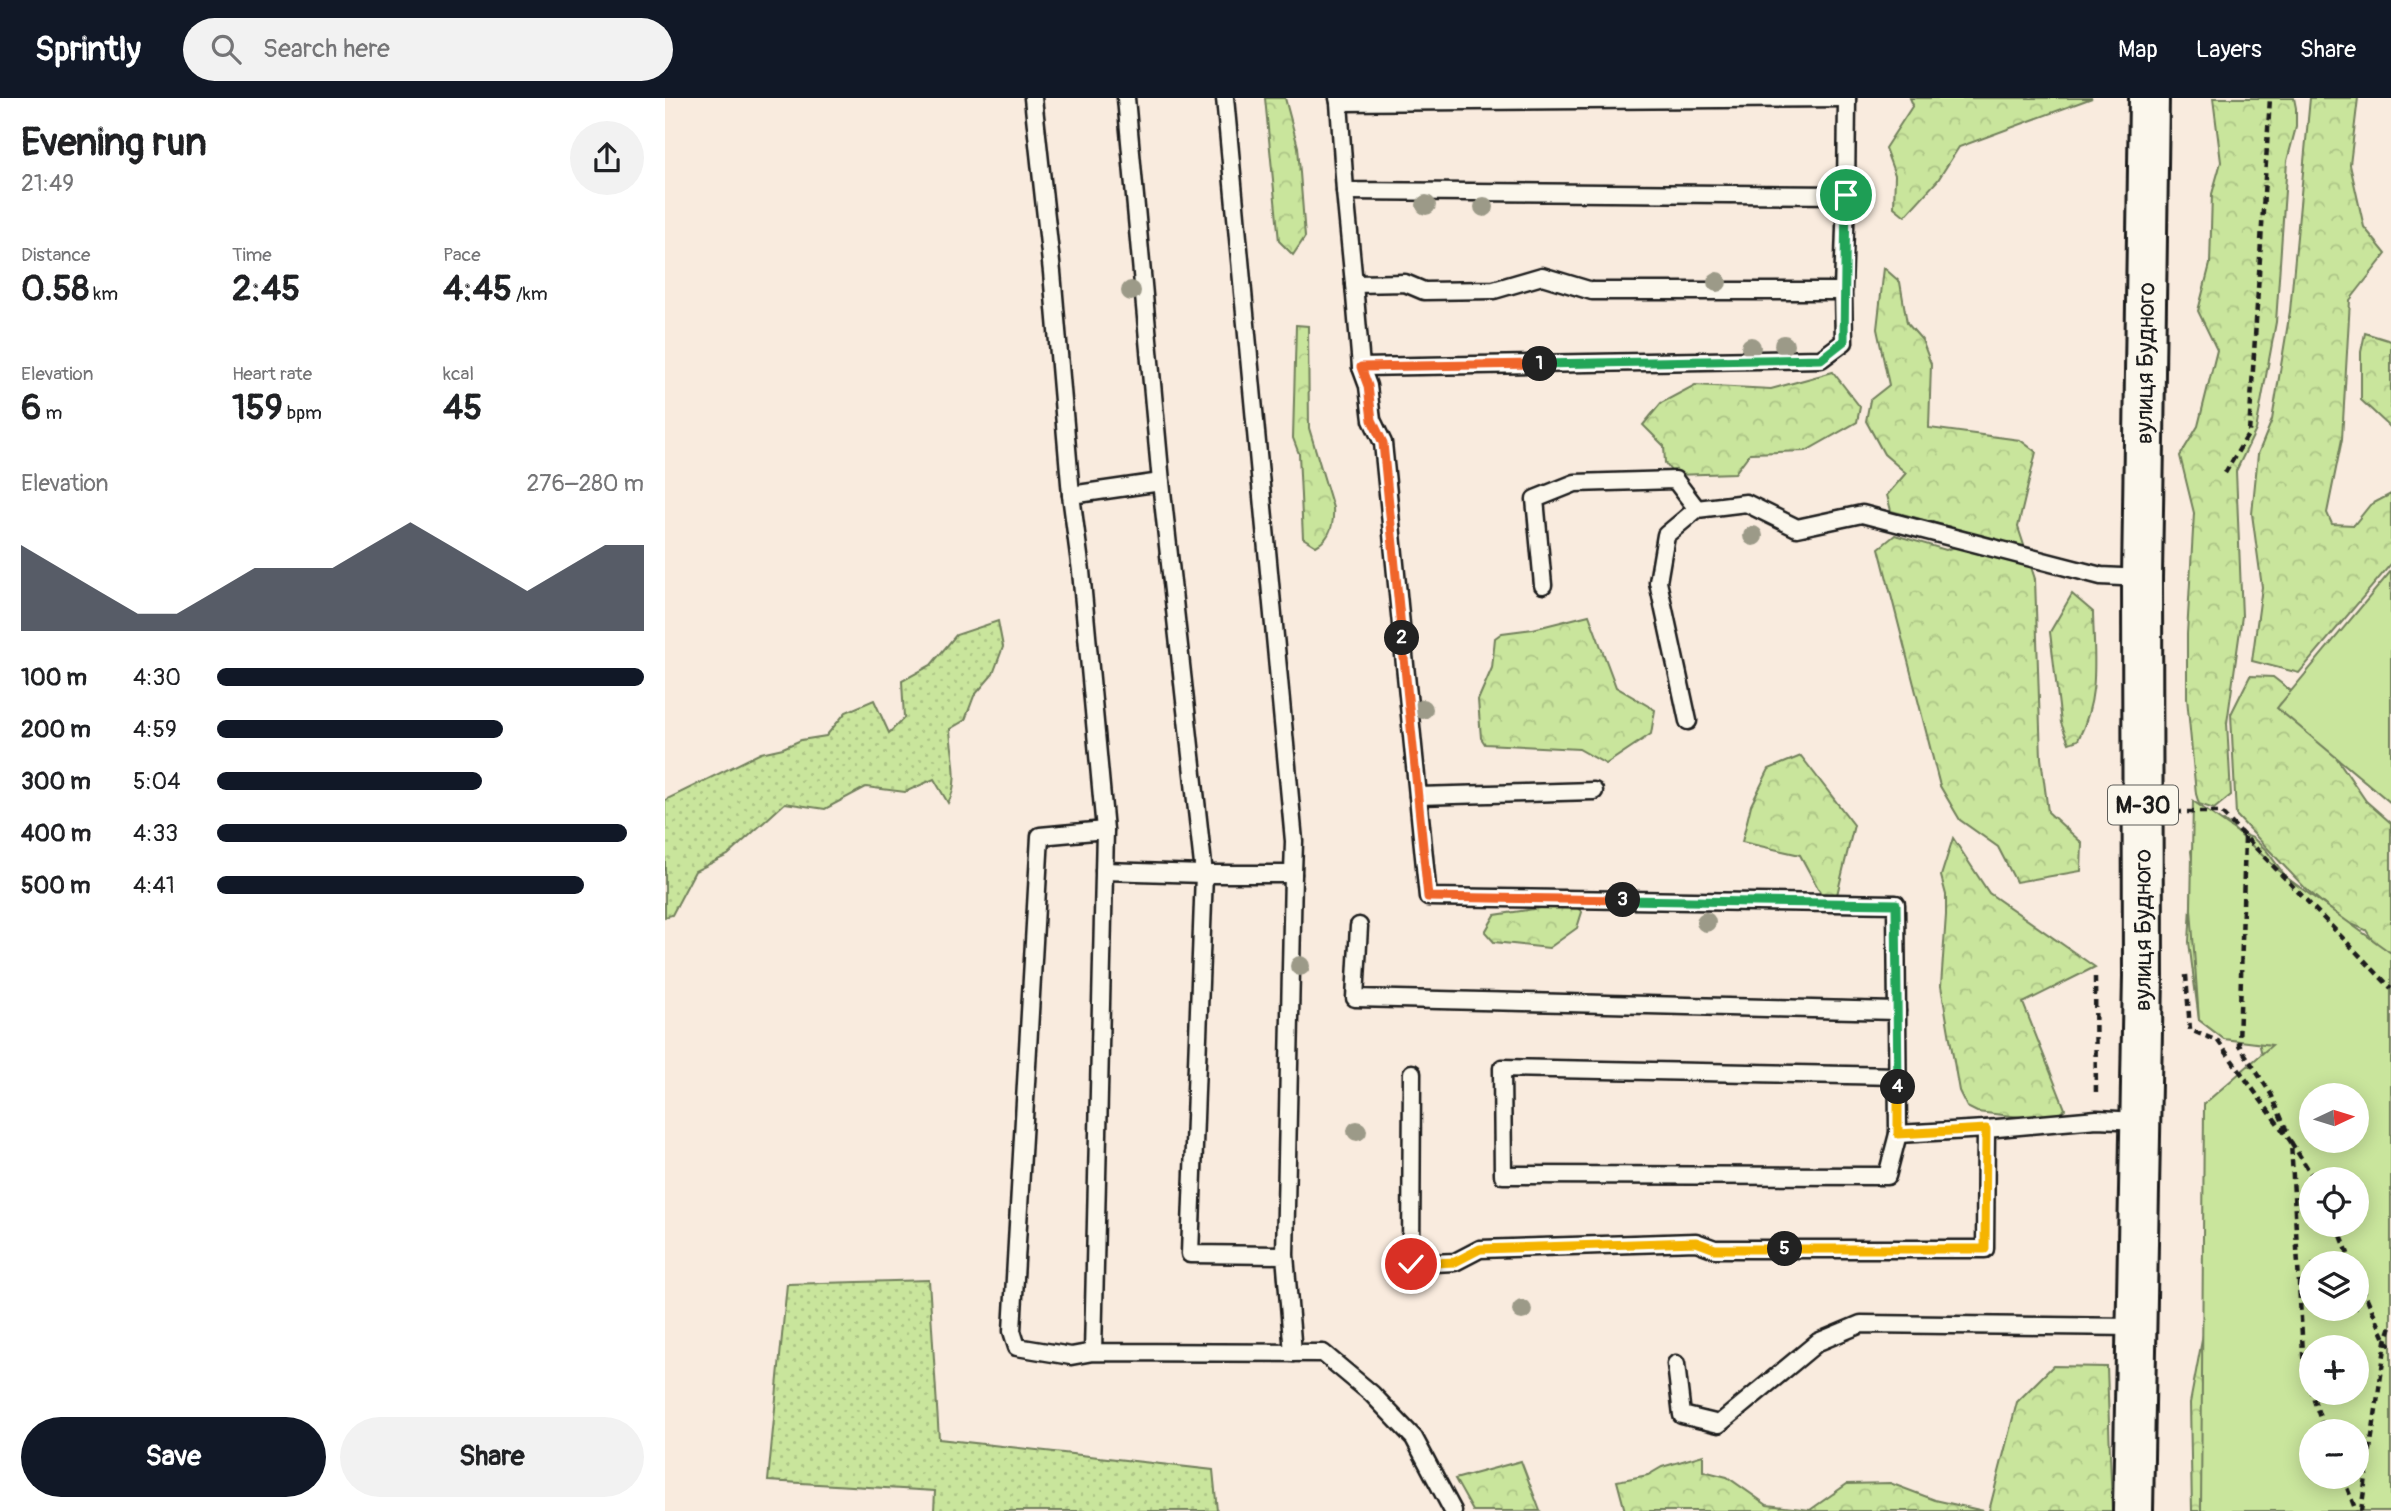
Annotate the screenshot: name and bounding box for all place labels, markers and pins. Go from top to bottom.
pin [1816,165,1876,225]
pin: 1 [1523,346,1557,382]
pin: 2 [1385,620,1419,656]
pin: 3 [1605,882,1641,918]
pin: 4 [1881,1070,1915,1104]
pin: 5 [1767,1232,1803,1266]
pin [1381,1234,1441,1294]

